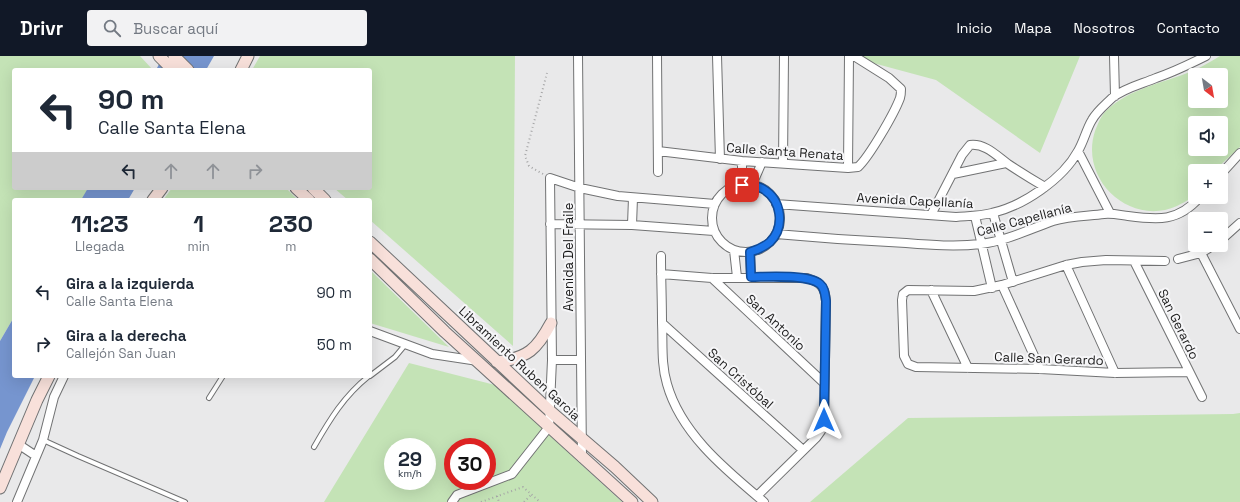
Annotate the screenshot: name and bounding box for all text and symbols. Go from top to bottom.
search box [87,10,367,46]
text: Drivr [20,16,63,41]
icon: search [101,17,123,39]
text: Buscar aquí [133,19,218,38]
text: Inicio [956,19,992,37]
text: Mapa [1014,19,1052,37]
text: Nosotros [1074,19,1135,37]
text: Contacto [1157,19,1220,37]
north arrow [1188,68,1228,108]
map controls [1188,68,1228,252]
text: 90 m [98,81,164,117]
icon: left [32,84,84,136]
text: Calle Santa Elena [98,116,246,139]
button: sound [1188,116,1228,156]
street label: Calle Santa Renata [726,139,845,164]
icon: left [118,160,140,182]
icon: ahead [160,160,182,182]
icon: ahead [202,160,224,182]
icon: right [244,160,266,182]
button: + [1188,164,1228,204]
pin [725,168,759,202]
icon: arrive [731,174,753,196]
street label: Avenida Capellanía [856,189,974,212]
street label: Calle Capellanía [975,199,1074,240]
street label: Avenida Del Fraile [560,203,577,311]
text: 11:23 [71,208,129,239]
text: 1 [193,208,204,239]
text: 230 [269,208,313,239]
button: − [1188,212,1228,252]
text: Llegada [75,238,124,255]
text: min [187,238,210,255]
text: m [285,238,296,255]
text: Gira a la izquierda [66,274,194,293]
icon: left [32,281,54,303]
text: 90 m [316,283,352,302]
street label: San Gerardo [1154,286,1203,362]
street label: San Antonio [742,290,809,354]
text: Calle Santa Elena [66,293,173,310]
street label: Libramiento Ruben Garcia [455,302,585,425]
text: Gira a la derecha [66,326,186,345]
icon: right [32,333,54,355]
text: 50 m [317,335,352,354]
street label: San Cristóbal [704,344,777,412]
text: Callejón San Juan [66,345,176,362]
street label: Calle San Gerardo [994,348,1104,369]
position arrow [803,399,845,441]
speed limit sign: 30 [444,438,496,490]
text: 29 [398,446,422,472]
text: km/h [398,467,422,480]

